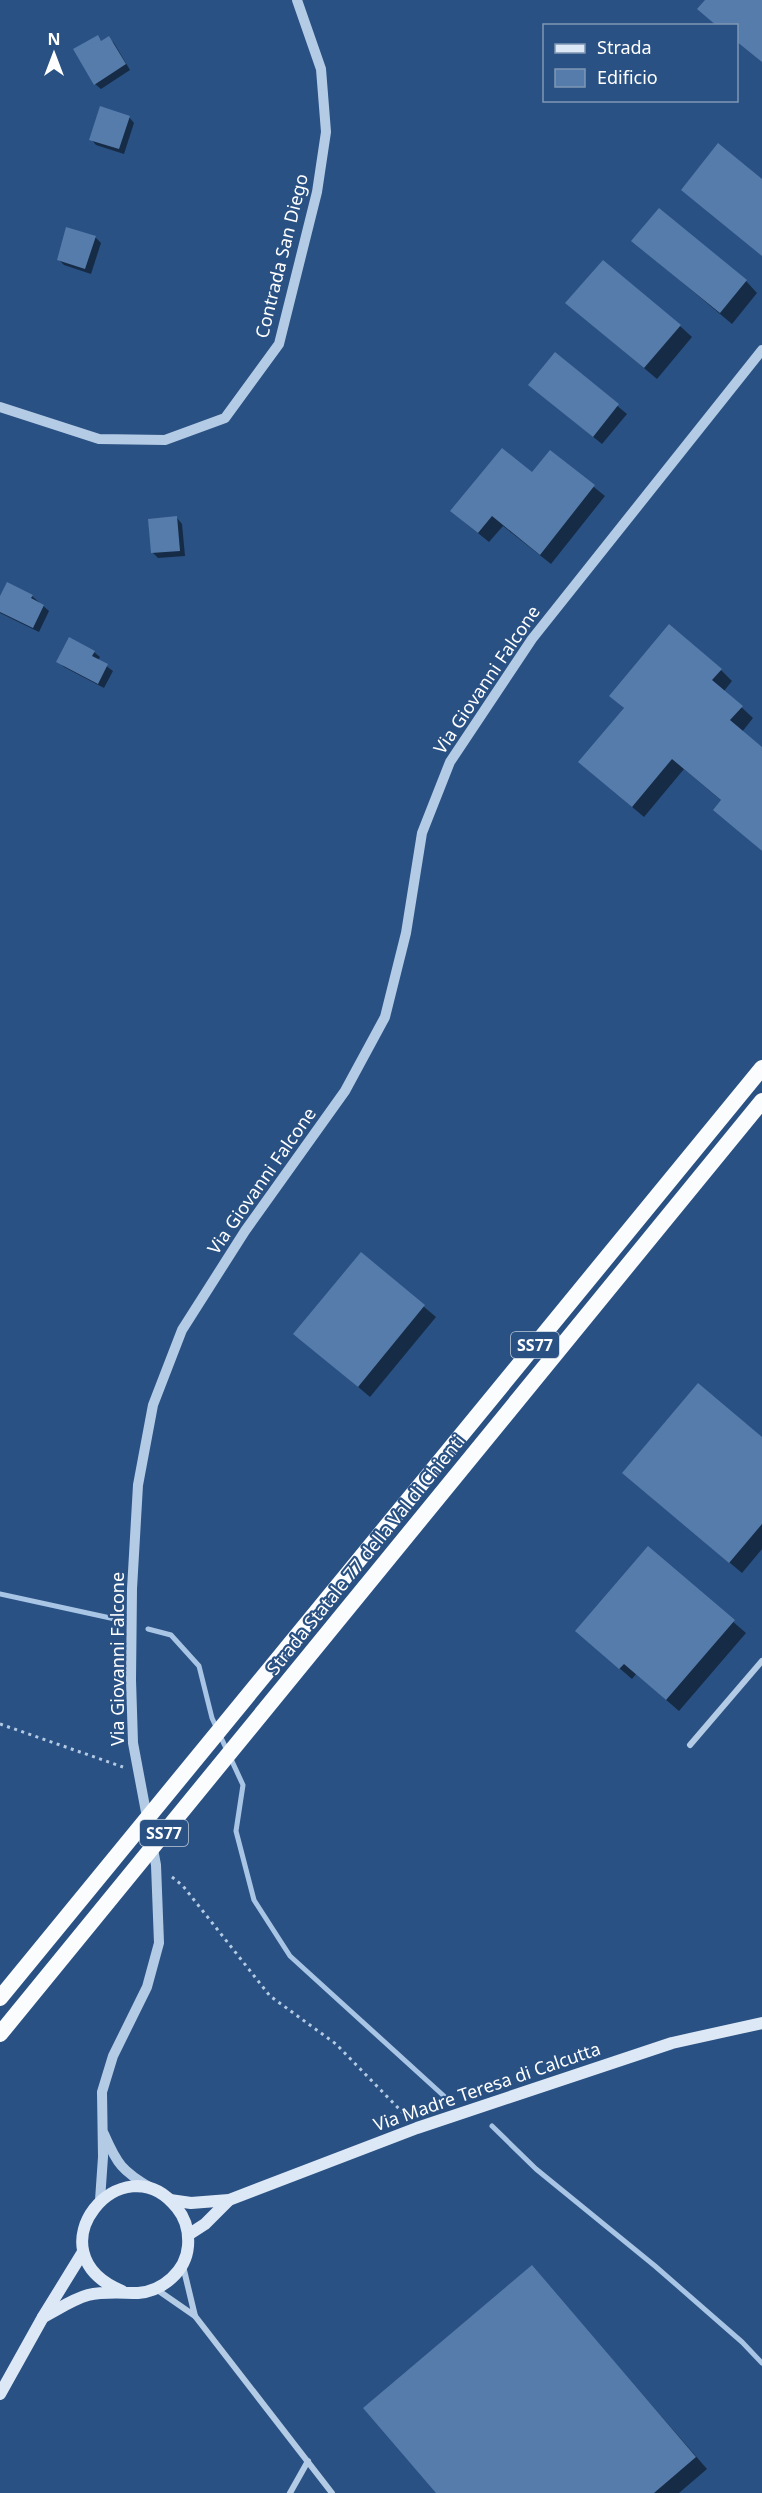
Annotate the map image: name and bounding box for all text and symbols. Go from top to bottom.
north arrow [24,24,84,84]
legend [543,24,738,102]
text: N [47,28,61,50]
text: Strada [597,35,652,59]
text: Edificio [597,65,658,89]
street label: Contrada San Diego [249,171,313,340]
street label: Via Giovanni Falcone [428,601,545,758]
street label: Via Giovanni Falcone [201,1102,321,1259]
road number: SS77 [511,1332,559,1358]
street label: Strada Statale 77 della Val di Chienti [261,1429,470,1679]
street label: Via Giovanni Falcone [105,1572,129,1746]
road number: SS77 [140,1820,188,1846]
street label: Via Madre Teresa di Calcutta [370,2036,603,2136]

